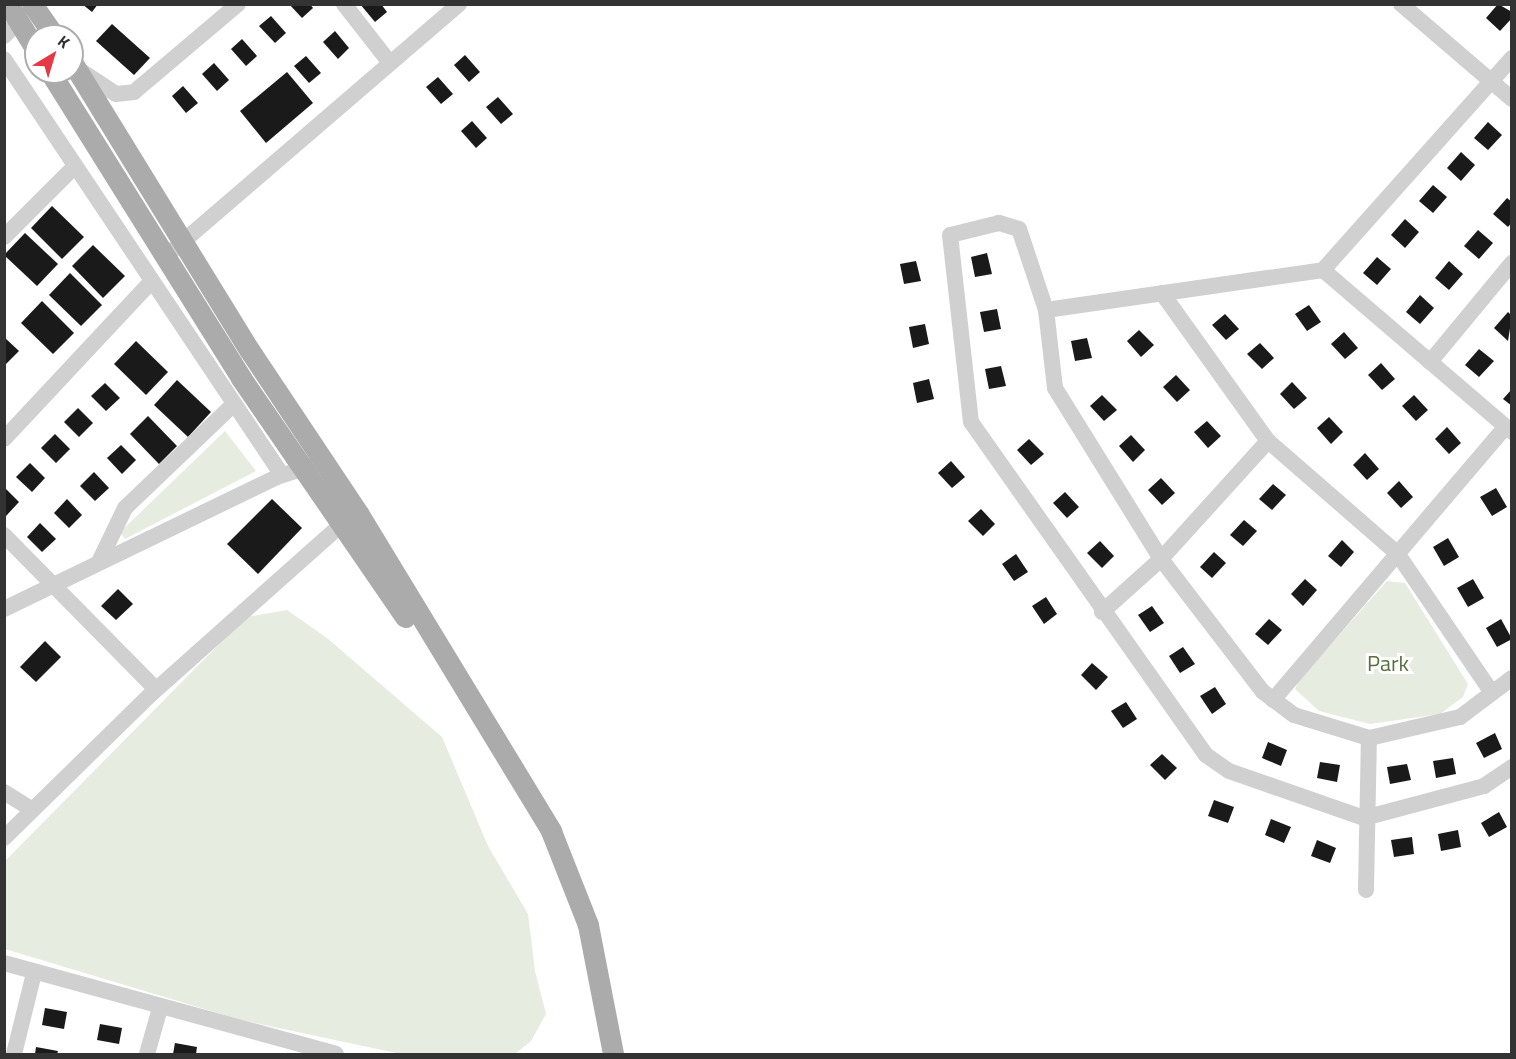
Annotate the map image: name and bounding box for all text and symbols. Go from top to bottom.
north arrow [24,24,84,84]
text: K [53,29,75,54]
park label: Park [1367,651,1409,677]

